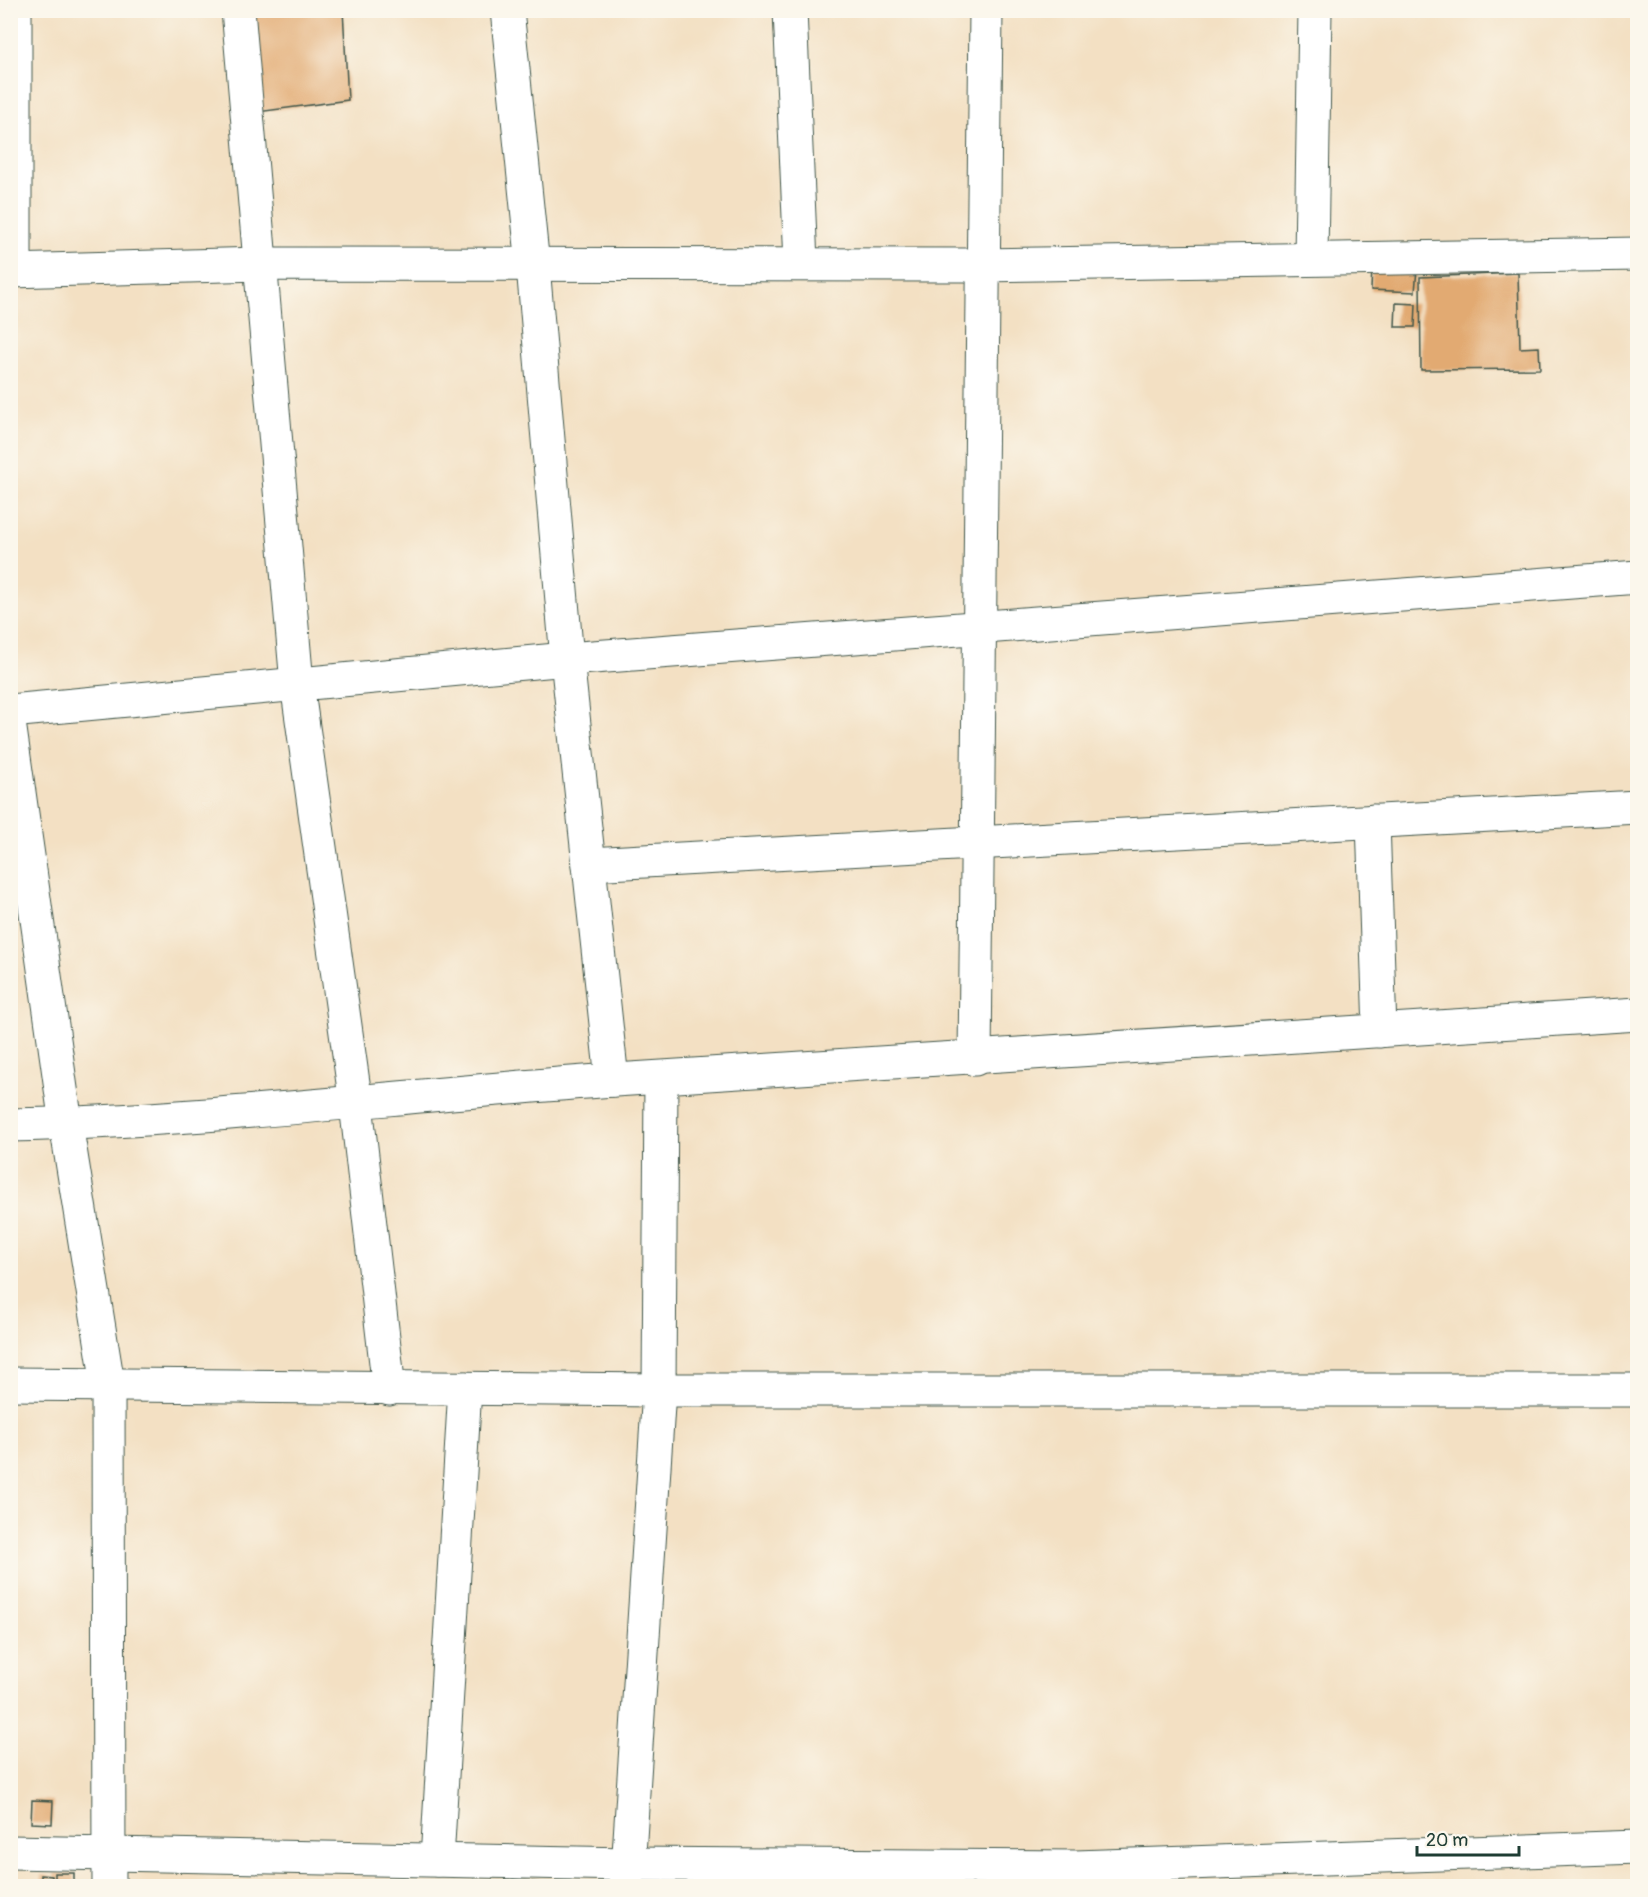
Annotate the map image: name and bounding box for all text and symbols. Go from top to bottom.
scale bar [1417,1819,1519,1857]
text: 20 m [1426,1829,1468,1852]

